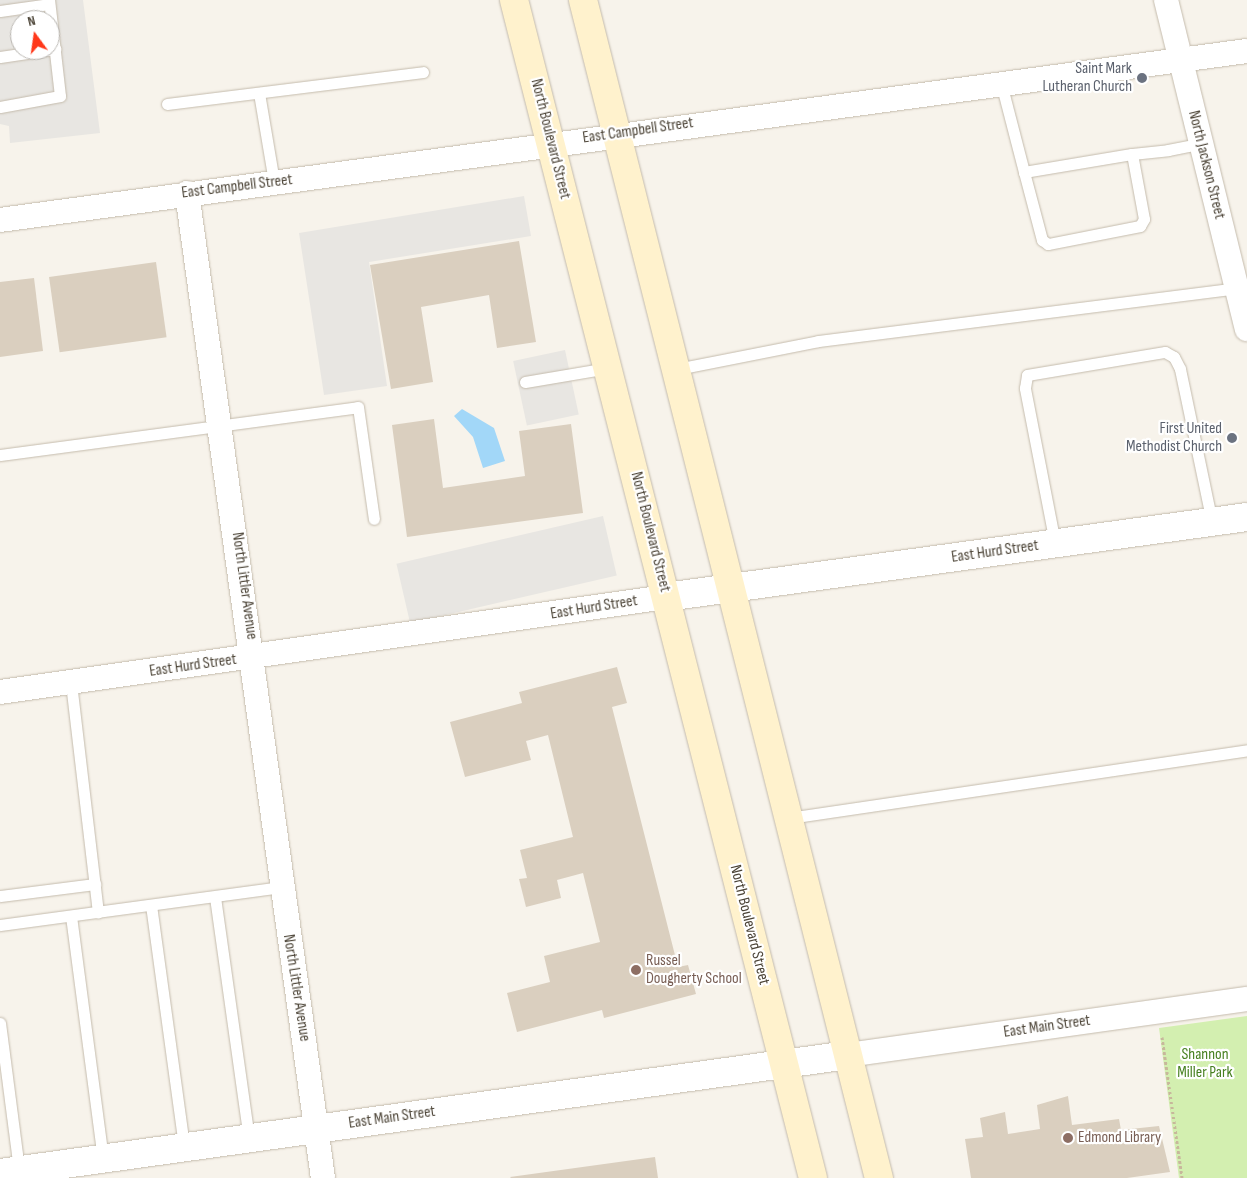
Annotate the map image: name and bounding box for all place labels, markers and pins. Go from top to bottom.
place label: Saint Mark Lutheran Church [1042,59,1132,97]
marker: Saint Mark Lutheran Church [1136,72,1148,84]
place label: First United Methodist Church [1126,419,1222,457]
marker: First United Methodist Church [1226,432,1238,444]
place label: Russel Dougherty School [646,951,742,989]
marker: Russel Dougherty School [630,964,642,976]
place label: Edmond Library [1078,1128,1161,1148]
marker: Edmond Library [1062,1132,1074,1144]

